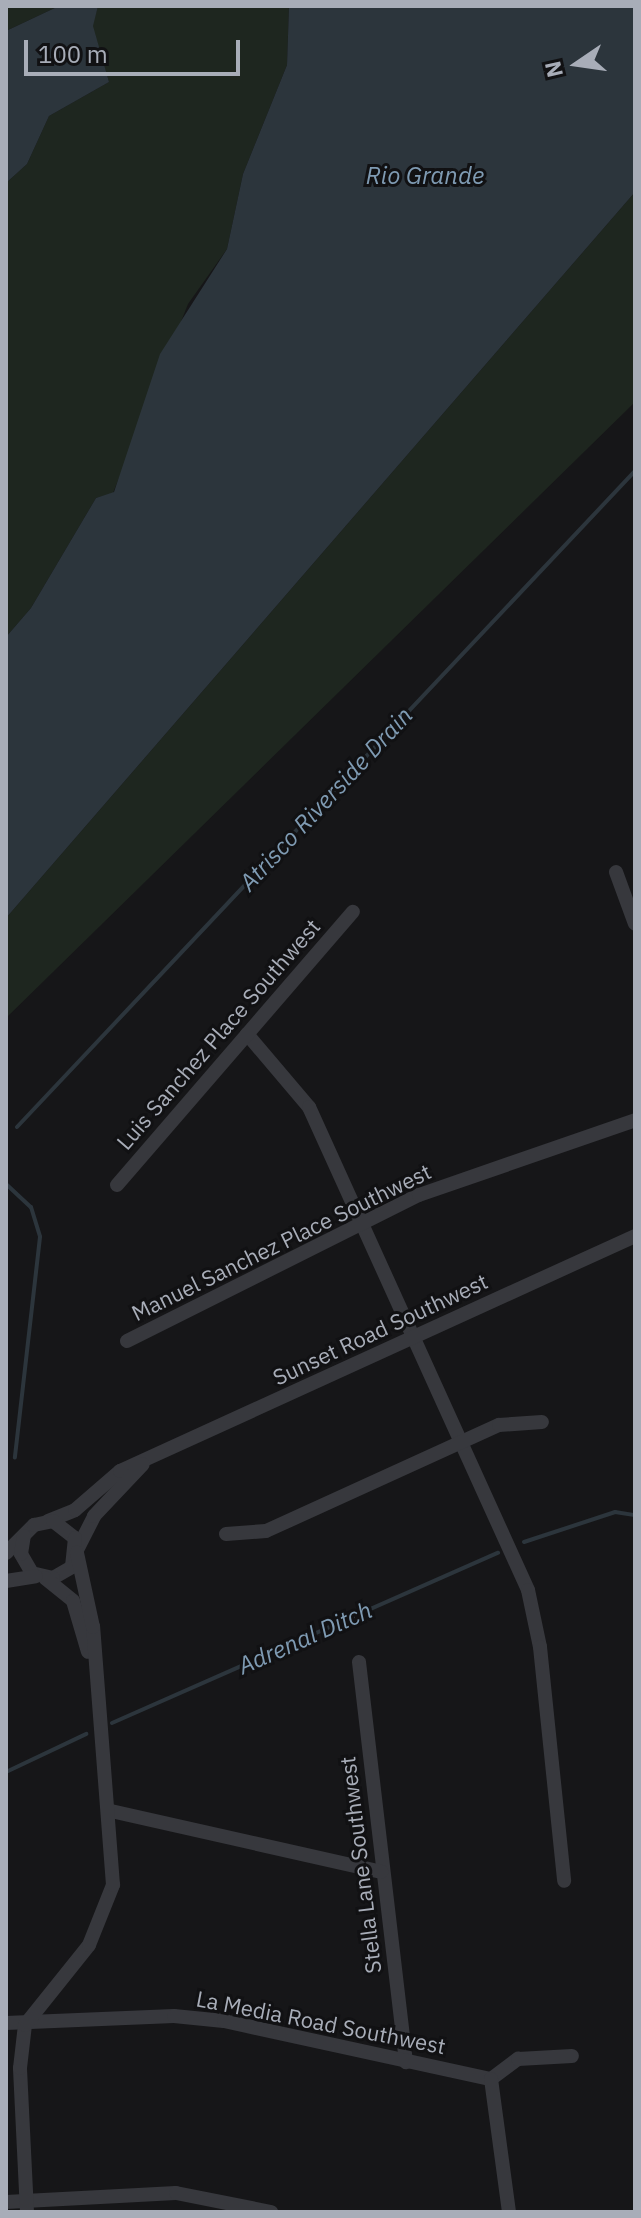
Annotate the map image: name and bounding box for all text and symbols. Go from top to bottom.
scale bar [28,24,244,74]
north arrow [537,24,617,104]
text: 100 m [38,38,108,70]
text: N [537,58,569,81]
water label: Rio Grande [366,162,484,190]
water label: Atrisco Riverside Drain [233,701,419,897]
street label: Luis Sanchez Place Southwest [111,913,325,1155]
street label: Manuel Sanchez Place Southwest [127,1158,435,1326]
street label: Sunset Road Southwest [268,1268,492,1390]
water label: Adrenal Ditch [233,1596,377,1680]
street label: Stella Lane Southwest [334,1755,386,1975]
street label: La Media Road Southwest [194,1985,448,2059]

